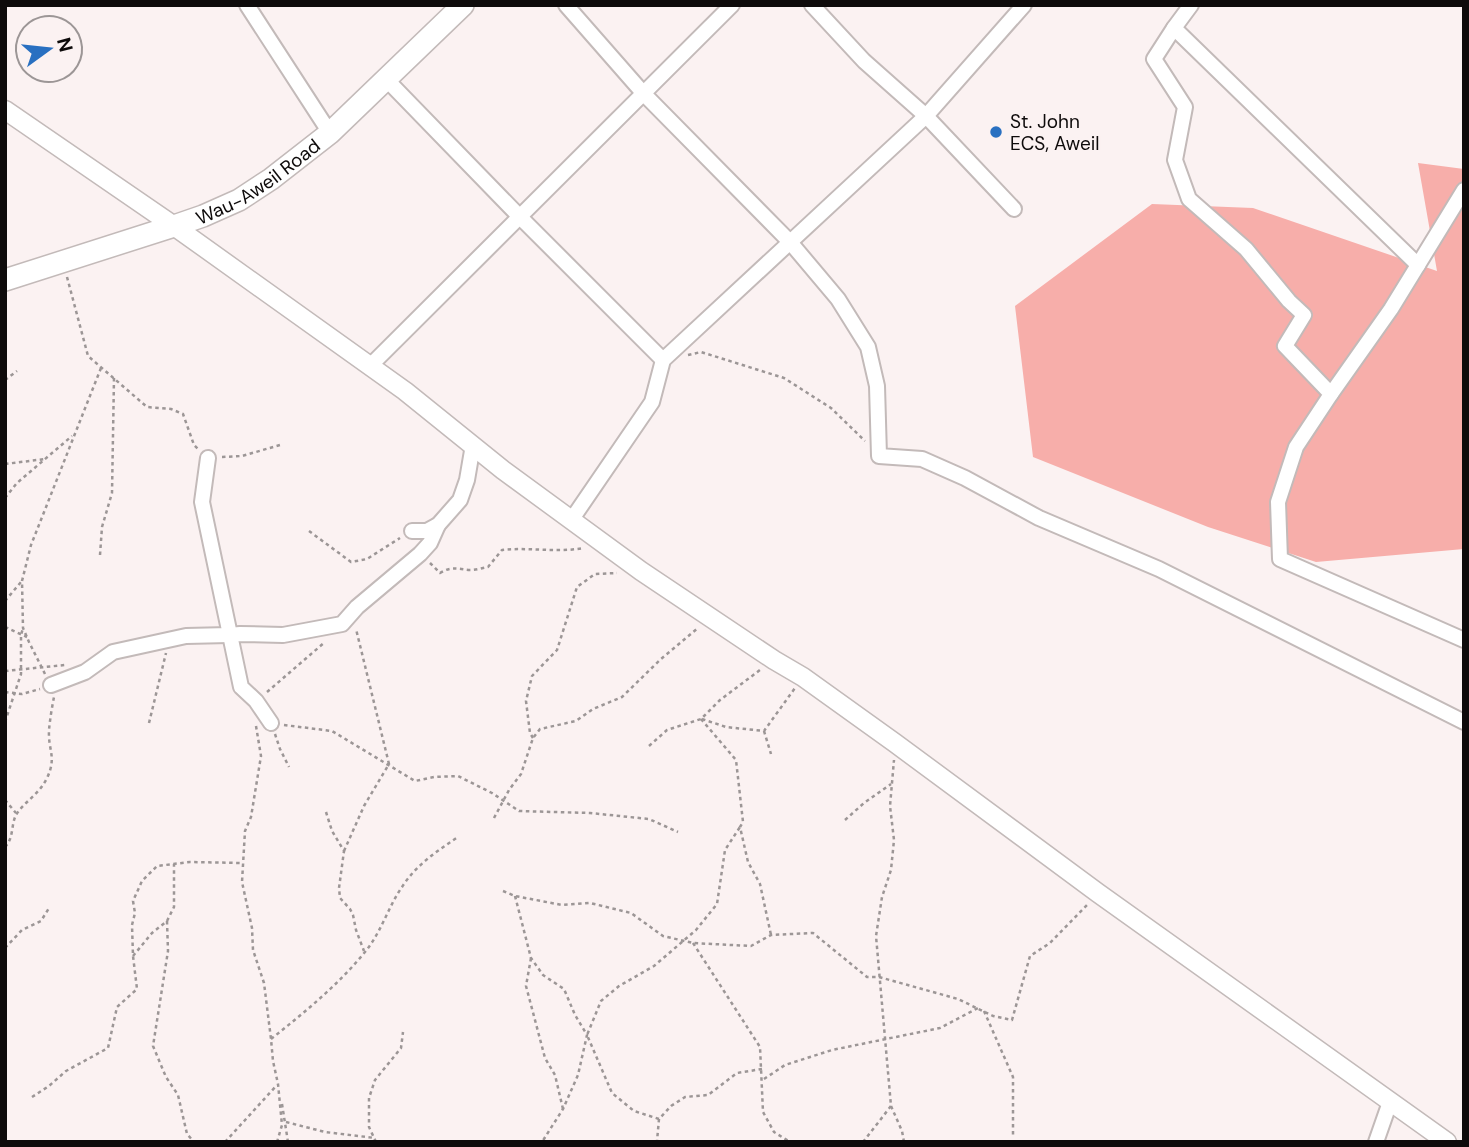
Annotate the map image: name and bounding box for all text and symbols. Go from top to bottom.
north arrow [14,14,84,84]
text: N [51,35,79,55]
place label: St. John ECS, Aweil [1010,109,1100,156]
marker: St. John ECS, Aweil [988,124,1004,140]
street label: Wau-Aweil Road [192,133,325,231]

